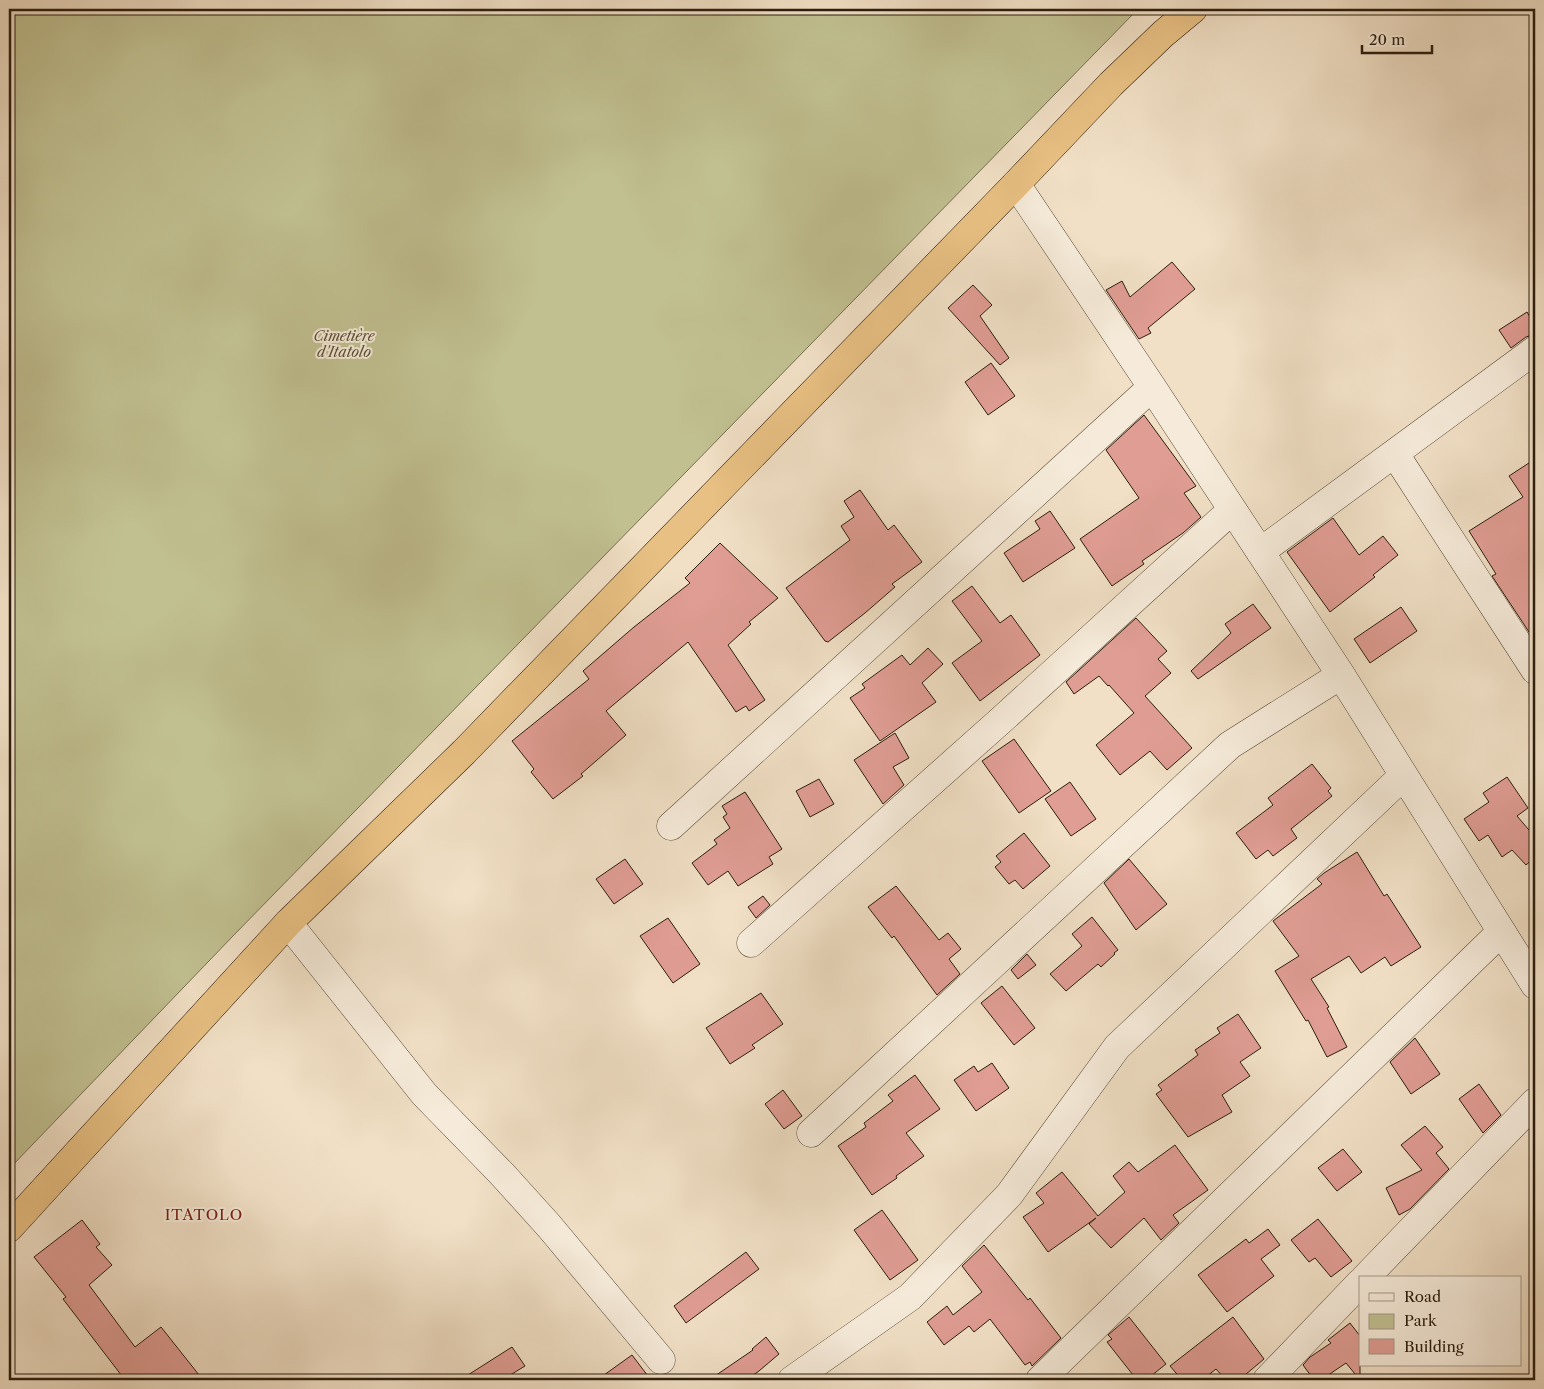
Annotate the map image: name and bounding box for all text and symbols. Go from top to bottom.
scale bar [1362,22,1432,54]
text: 20 m [1369,30,1405,49]
park label: Cimetière d'Itatolo [314,327,376,361]
district label: ITATOLO [165,1205,243,1224]
legend [1359,1276,1522,1366]
text: Road [1404,1287,1441,1306]
text: Park [1404,1311,1438,1330]
text: Building [1404,1337,1464,1356]

